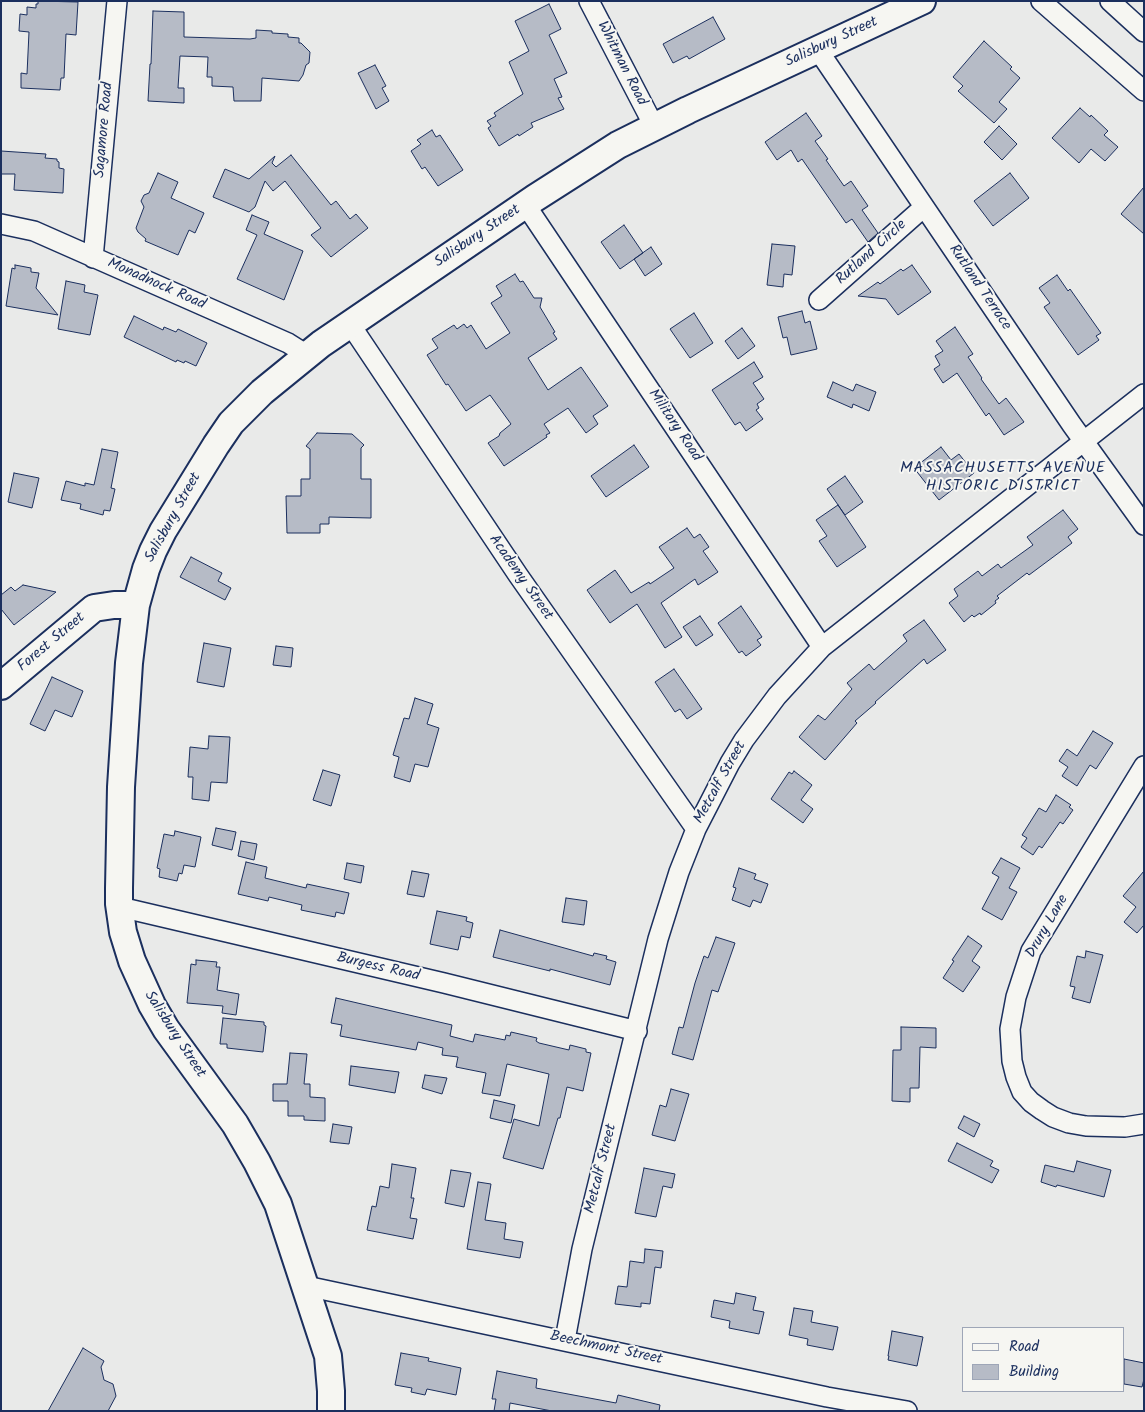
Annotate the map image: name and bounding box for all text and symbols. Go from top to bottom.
street label: Salisbury Street [783,14,881,72]
street label: Whitman Road [592,19,650,109]
street label: Sagamore Road [92,82,118,178]
street label: Salisbury Street [432,202,524,272]
street label: Rutland Circle [833,217,911,289]
street label: Rutland Terrace [944,242,1014,334]
street label: Monadnock Road [104,255,208,315]
street label: Military Road [643,386,705,466]
district label: MASSACHUSETTS AVENUE HISTORIC DISTRICT [897,459,1109,497]
street label: Salisbury Street [142,470,206,566]
street label: Academy Street [484,532,556,624]
street label: Forest Street [15,610,89,676]
street label: Metcalf Street [691,739,751,827]
street label: Drury Lane [1023,892,1073,962]
street label: Burgess Road [335,950,421,986]
street label: Salisbury Street [139,988,209,1082]
street label: Metcalf Street [582,1122,622,1216]
legend [962,1327,1125,1392]
street label: Beechmont Street [548,1328,664,1370]
text: Road [1009,1335,1039,1359]
text: Building [1009,1360,1059,1384]

